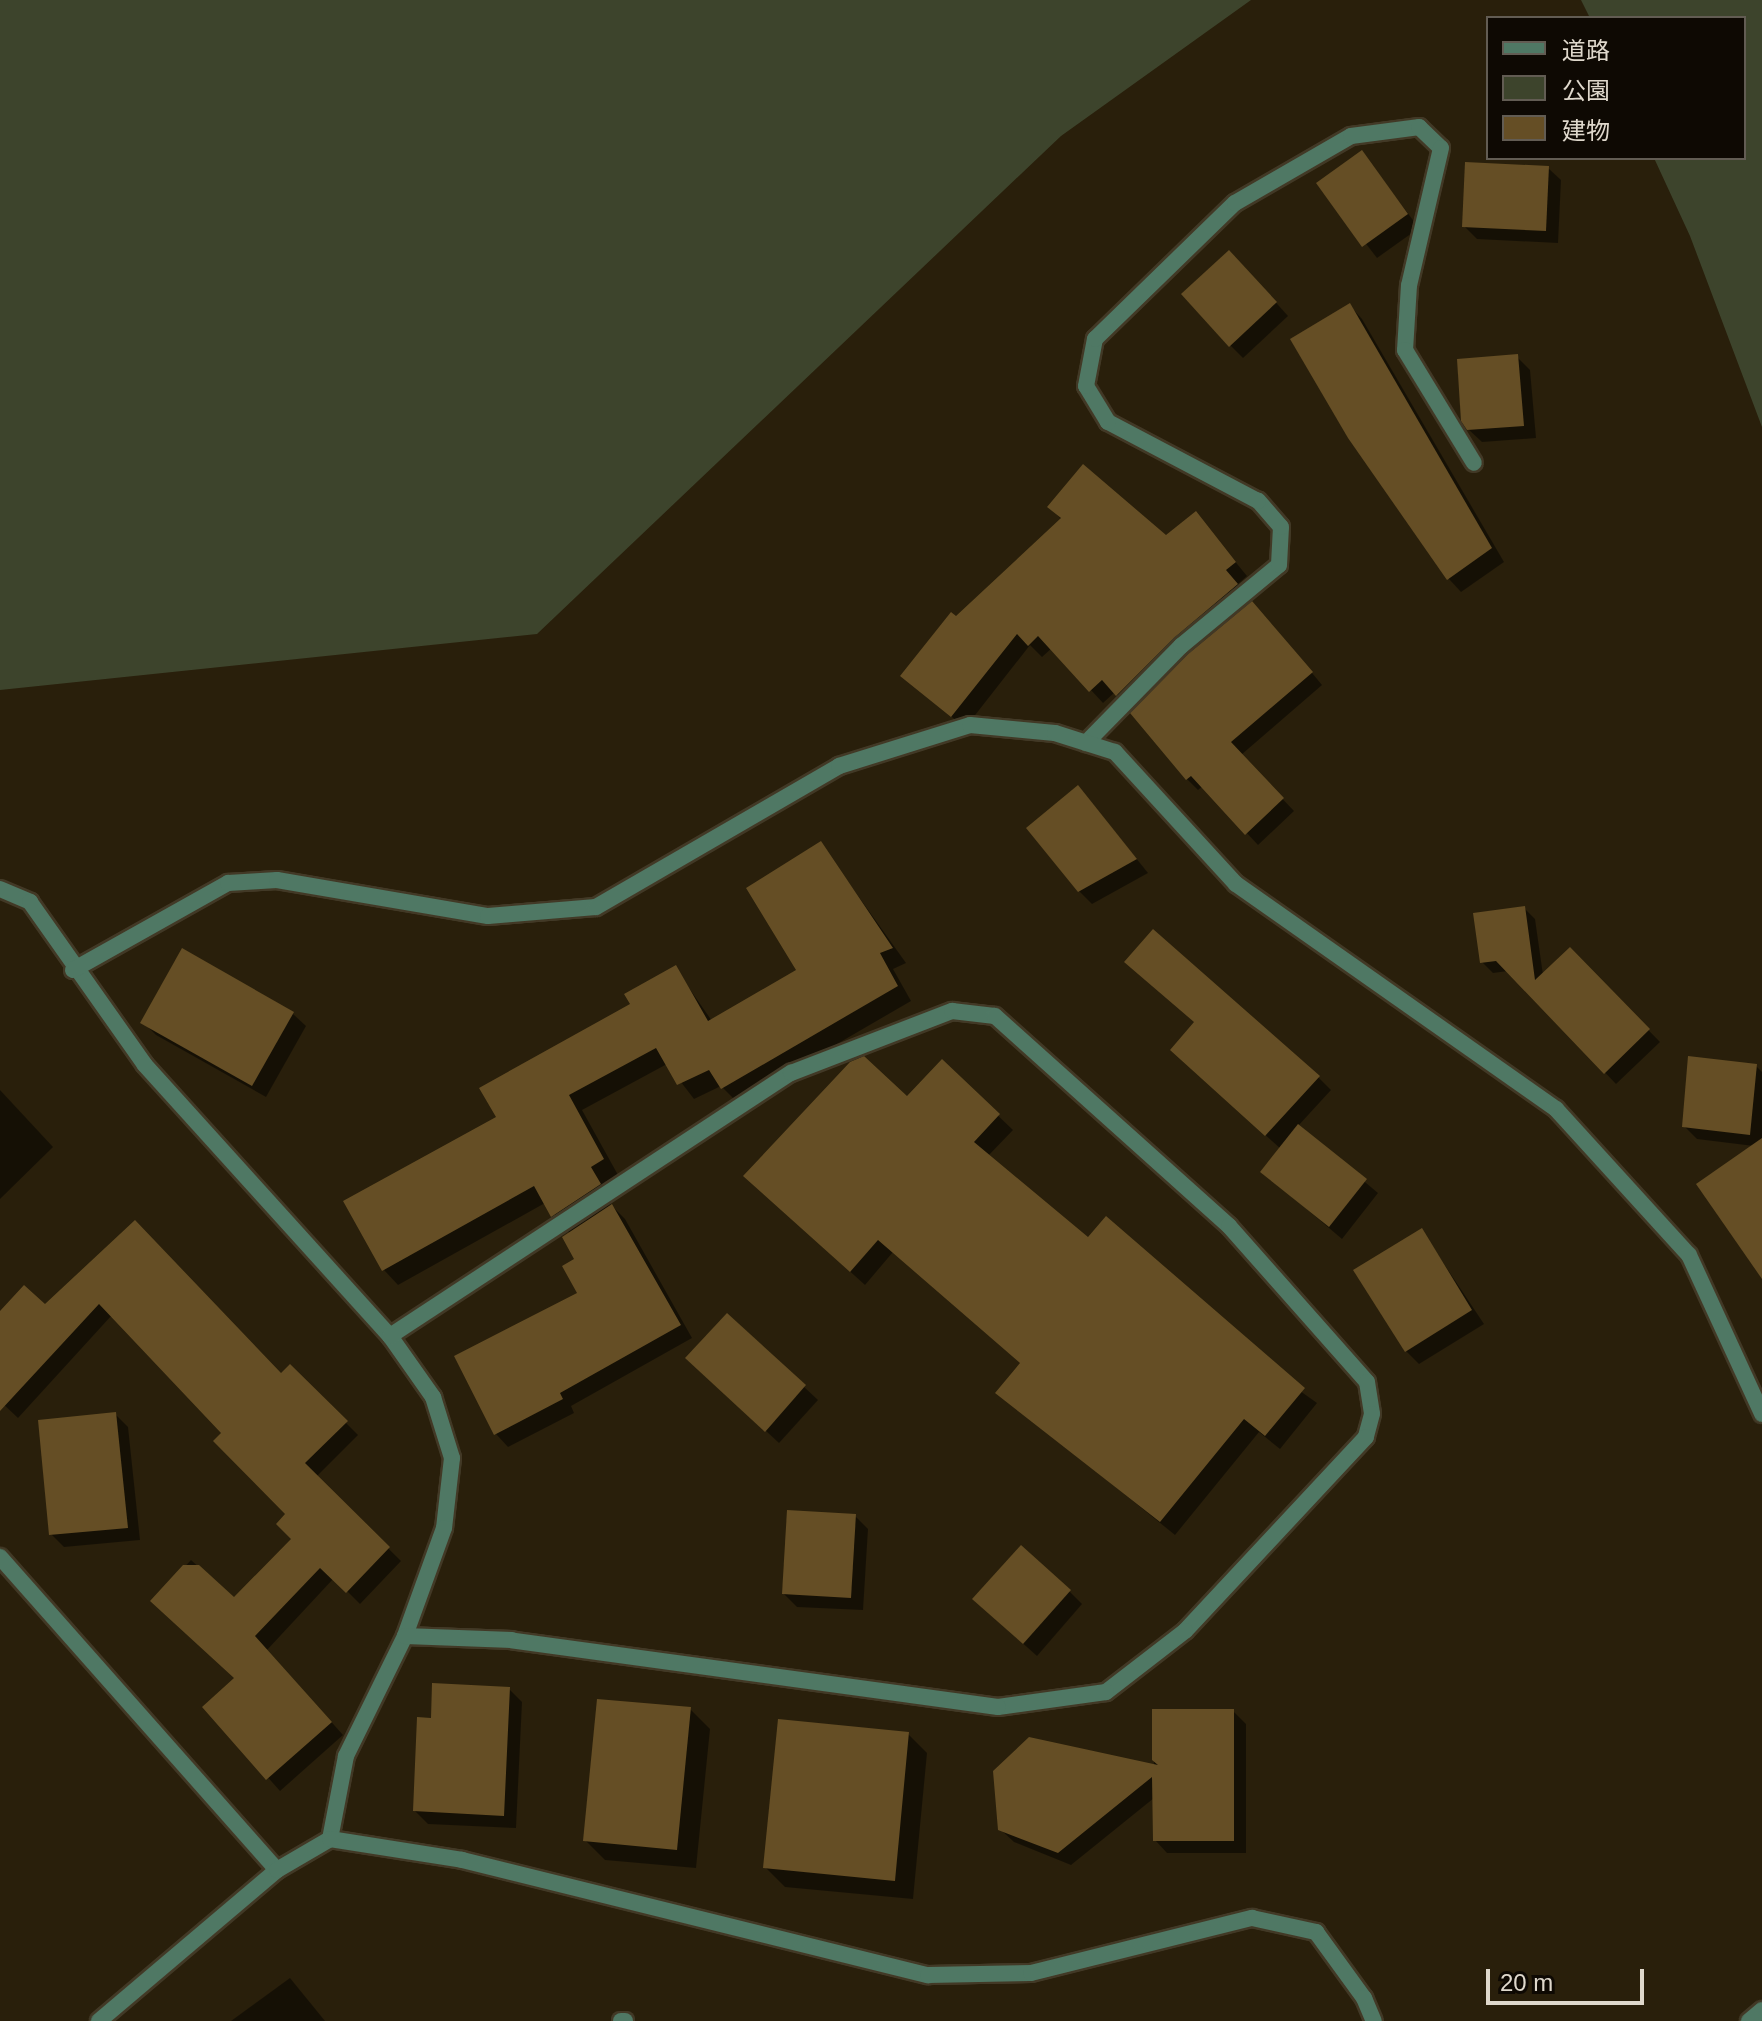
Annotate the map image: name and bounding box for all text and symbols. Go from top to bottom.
legend [1486,16,1746,160]
text: 道路 [1562,37,1610,64]
text: 公園 [1562,77,1610,104]
text: 建物 [1562,117,1610,144]
scale bar [1490,1953,1648,2003]
text: 20 m [1500,1969,1553,1996]

